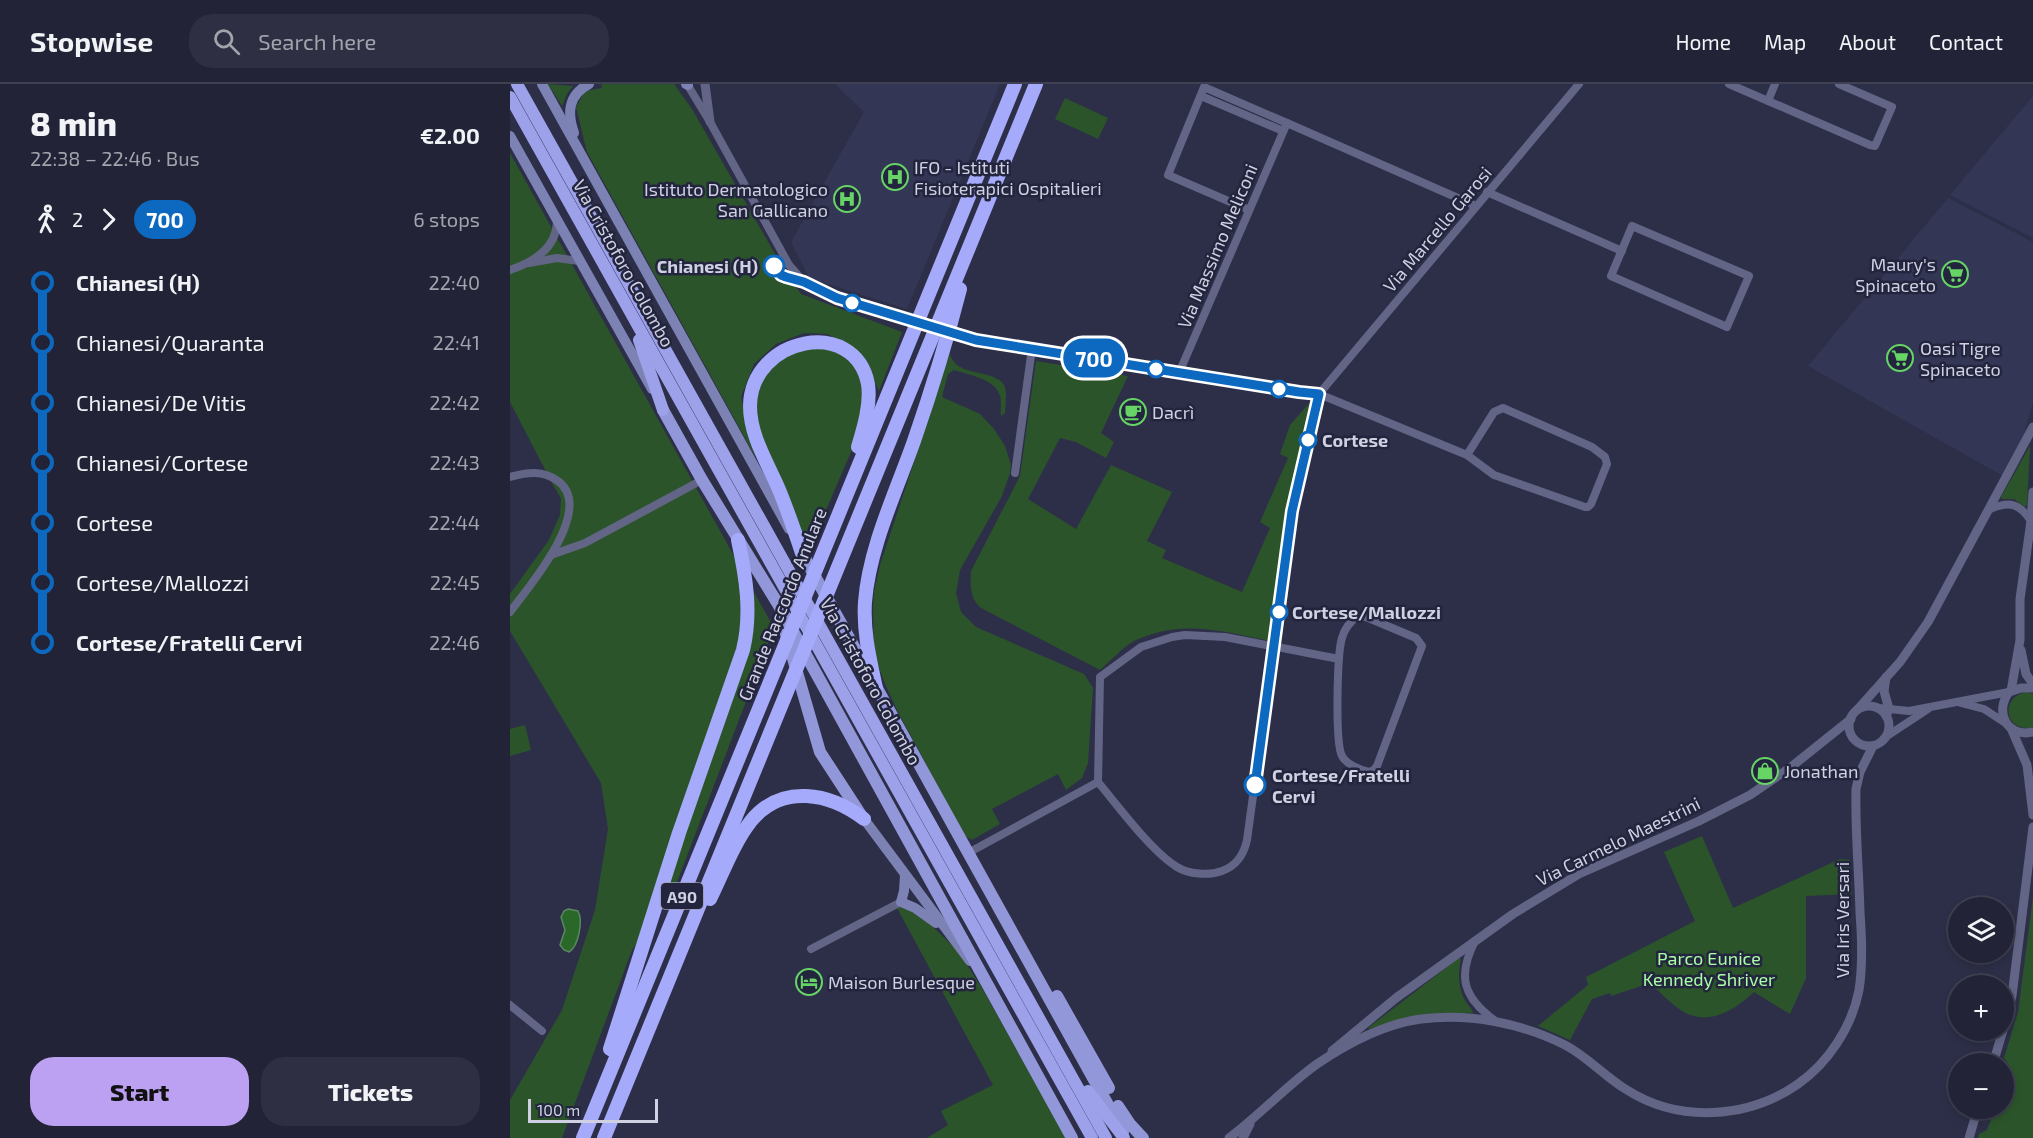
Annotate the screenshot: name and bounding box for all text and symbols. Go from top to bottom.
search box [189,14,609,68]
text: Stopwise [30,24,153,58]
icon: search [210,25,243,58]
text: Search here [258,28,376,54]
text: Home [1675,29,1731,54]
text: Map [1764,29,1806,54]
text: About [1839,29,1896,54]
text: Contact [1929,29,2003,54]
text: 8 min [30,103,117,143]
text: €2.00 [420,122,480,148]
text: 22:38 – 22:46 · Bus [30,146,200,170]
place label: IFO - Istituti Fisioterapici Ospitalieri [914,156,1102,199]
street label: Via Massimo Meliconi [1172,160,1262,332]
hospital icon: IFO - Istituti Fisioterapici Ospitalieri [880,162,910,192]
street label: Via Marcello Garosi [1378,162,1496,296]
street label: Via Cristoforo Colombo [569,175,679,351]
place label: Istituto Dermatologico San Gallicano [644,178,828,221]
hospital icon: Istituto Dermatologico San Gallicano [832,184,862,214]
icon: walk [30,203,63,236]
icon: forward [92,203,125,236]
text: 2 [72,207,83,231]
text: 700 [146,207,184,232]
text: 6 stops [413,207,480,231]
place label: Maury's Spinaceto [1855,253,1936,296]
place label: Chianesi (H) [657,255,758,277]
marker: Chianesi (H) [763,255,785,277]
supermarket icon: Maury's Spinaceto [1940,259,1970,289]
text: Chianesi (H) [76,269,200,295]
text: 22:40 [428,270,480,294]
unlabelled marker [843,294,861,312]
text: Chianesi/Quaranta [76,329,265,355]
text: 22:41 [433,330,480,354]
place label: Oasi Tigre Spinaceto [1920,337,2001,380]
line badge: 700 [1060,338,1128,378]
supermarket icon: Oasi Tigre Spinaceto [1885,343,1915,373]
text: 700 [1075,346,1113,371]
unlabelled marker [1147,360,1165,378]
unlabelled marker [1270,380,1288,398]
text: Chianesi/De Vitis [76,389,246,415]
text: 22:42 [429,390,480,414]
cafe icon: Dacrì [1118,397,1148,427]
place label: Dacrì [1152,401,1194,423]
place label: Cortese [1322,429,1388,451]
marker: Cortese [1299,431,1317,449]
text: Chianesi/Cortese [76,449,248,475]
text: 22:43 [429,450,480,474]
street label: Grande Raccordo Anulare [733,504,831,704]
text: Cortese [76,509,153,535]
text: 22:44 [428,510,480,534]
text: Cortese/Mallozzi [76,569,249,595]
text: 22:45 [430,570,480,594]
street label: Via Cristoforo Colombo [816,593,926,769]
place label: Cortese/Mallozzi [1292,601,1441,623]
marker: Cortese/Mallozzi [1270,603,1288,621]
text: Cortese/Fratelli Cervi [76,629,303,655]
text: 22:46 [429,630,480,654]
shop icon: Jonathan [1750,756,1780,786]
place label: Jonathan [1784,760,1858,782]
place label: Cortese/Fratelli Cervi [1272,764,1410,807]
marker: Cortese/Fratelli Cervi [1244,774,1266,796]
street label: Via Carmelo Maestrini [1532,792,1704,890]
street label: Via Iris Versari [1831,862,1853,978]
road number: A90 [661,883,703,909]
map controls [1948,897,2014,1119]
button: layers [1948,897,2014,963]
park label: Parco Eunice Kennedy Shriver [1643,947,1775,990]
hotel icon: Maison Burlesque [794,967,824,997]
place label: Maison Burlesque [828,971,975,993]
button: + [1948,975,2014,1041]
button: − [1948,1053,2014,1119]
button: Start [30,1057,249,1126]
button: Tickets [261,1057,480,1126]
scale bar [528,1096,658,1124]
text: 100 m [537,1100,580,1119]

